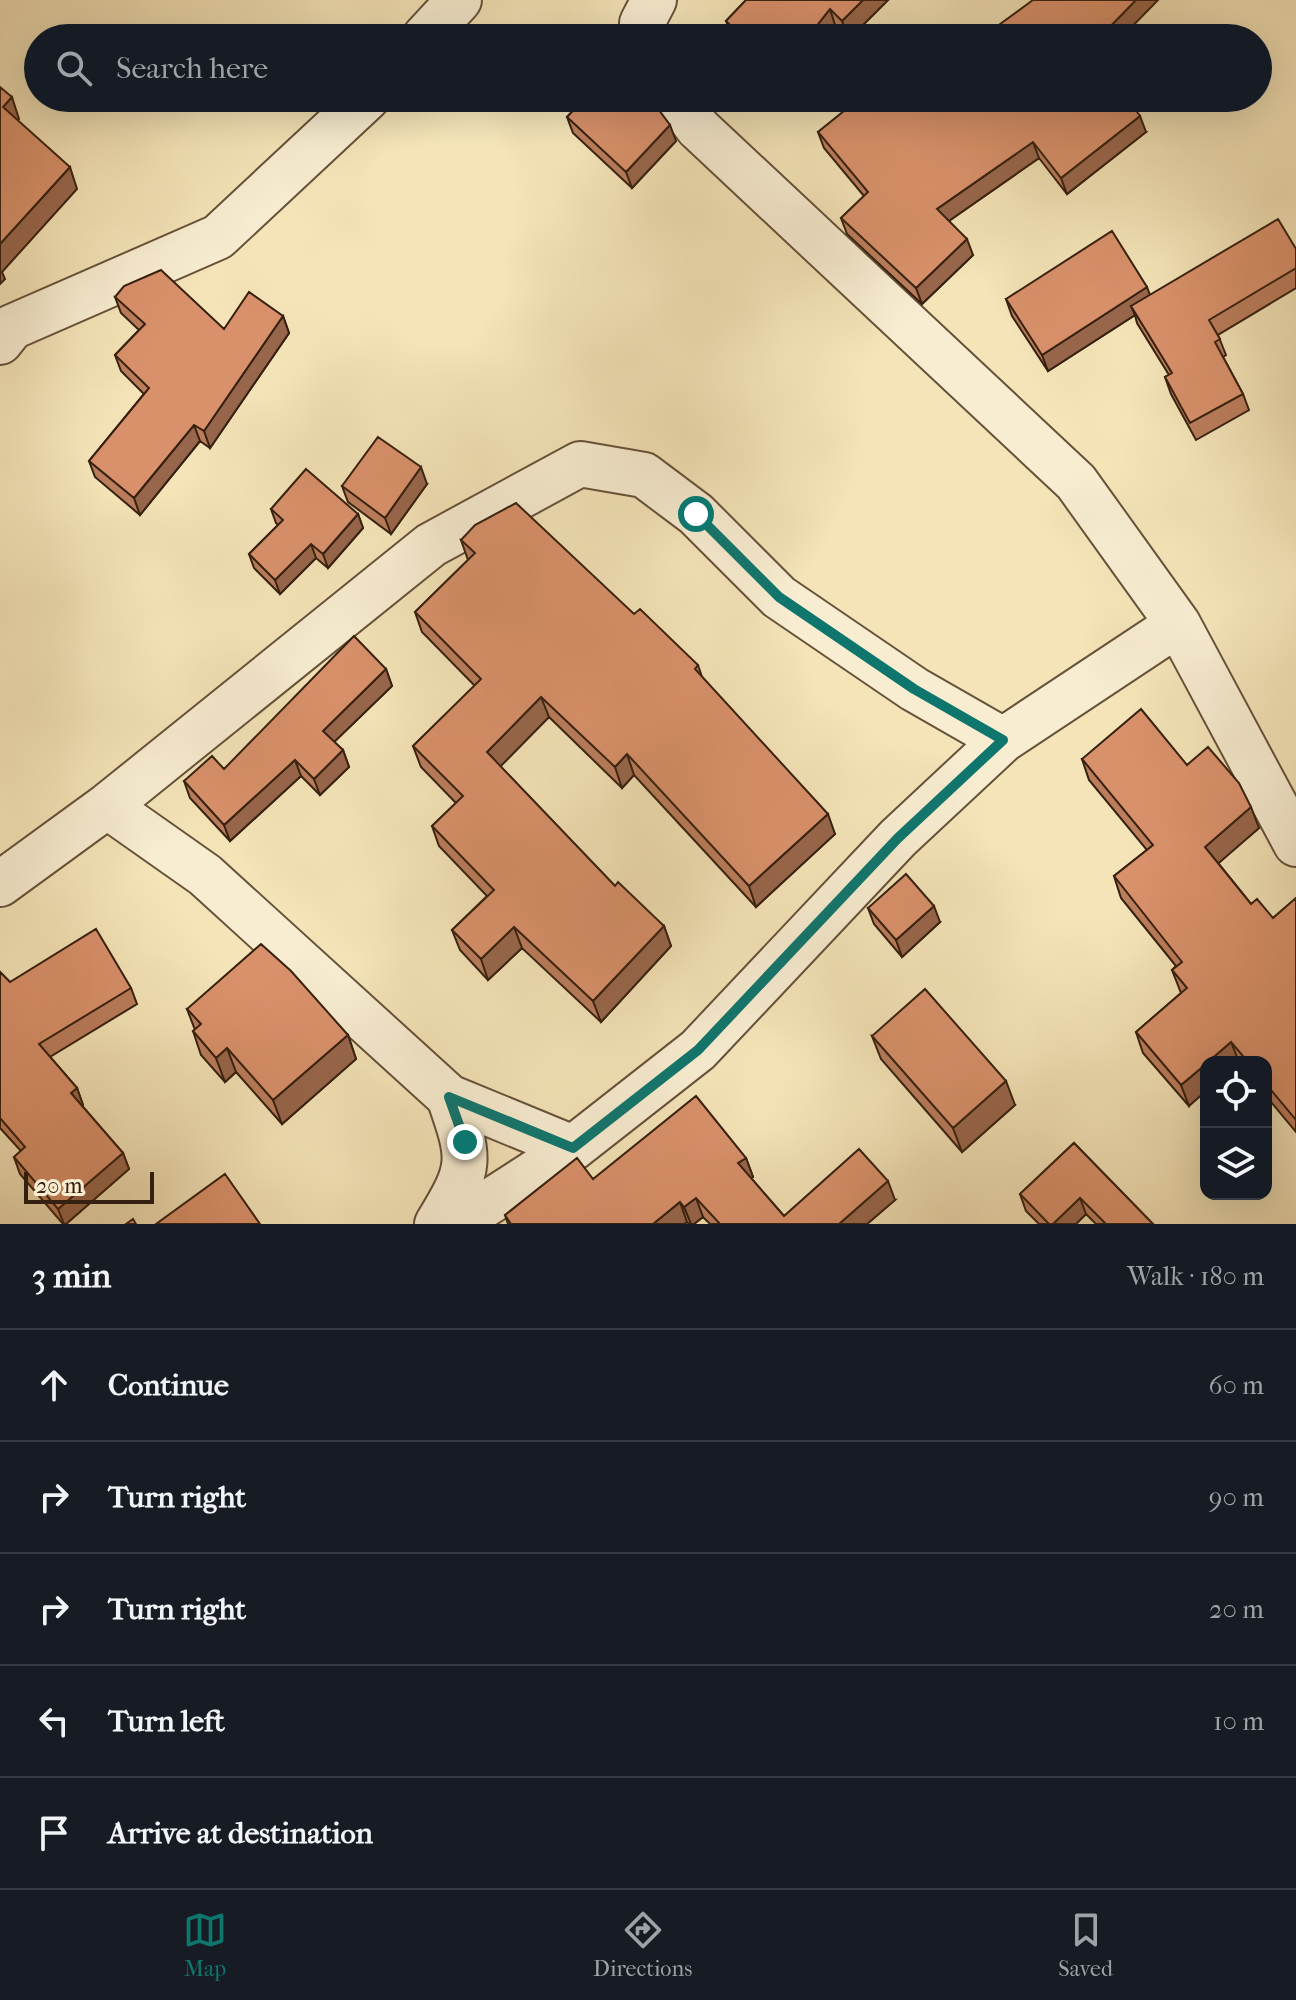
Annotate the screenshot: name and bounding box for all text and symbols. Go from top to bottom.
search box [24,24,1272,112]
icon: search [52,46,96,90]
text: Search here [116,51,268,86]
route start [678,496,714,532]
map controls [1200,1056,1272,1200]
button: locate [1200,1056,1272,1128]
route end [447,1124,483,1160]
button: layers [1200,1128,1272,1200]
scale bar [24,1168,154,1204]
text: 20 m [36,1173,82,1199]
text: 3 min [32,1256,111,1296]
text: Walk · 180 m [1127,1261,1264,1292]
icon: ahead [32,1363,76,1407]
text: Continue [108,1368,229,1403]
text: 60 m [1208,1370,1264,1401]
icon: right [32,1475,76,1519]
text: Turn right [108,1480,246,1515]
text: 90 m [1209,1482,1264,1513]
icon: right [32,1587,76,1631]
text: Turn right [108,1592,246,1627]
text: 20 m [1209,1594,1264,1625]
icon: left [32,1699,76,1743]
text: Turn left [108,1704,225,1739]
text: 10 m [1213,1706,1264,1737]
icon: arrive [32,1811,76,1855]
text: Arrive at destination [108,1816,373,1851]
tab: Map [183,1908,227,1982]
tab: Directions [593,1908,692,1982]
tab: Saved [1058,1908,1113,1982]

